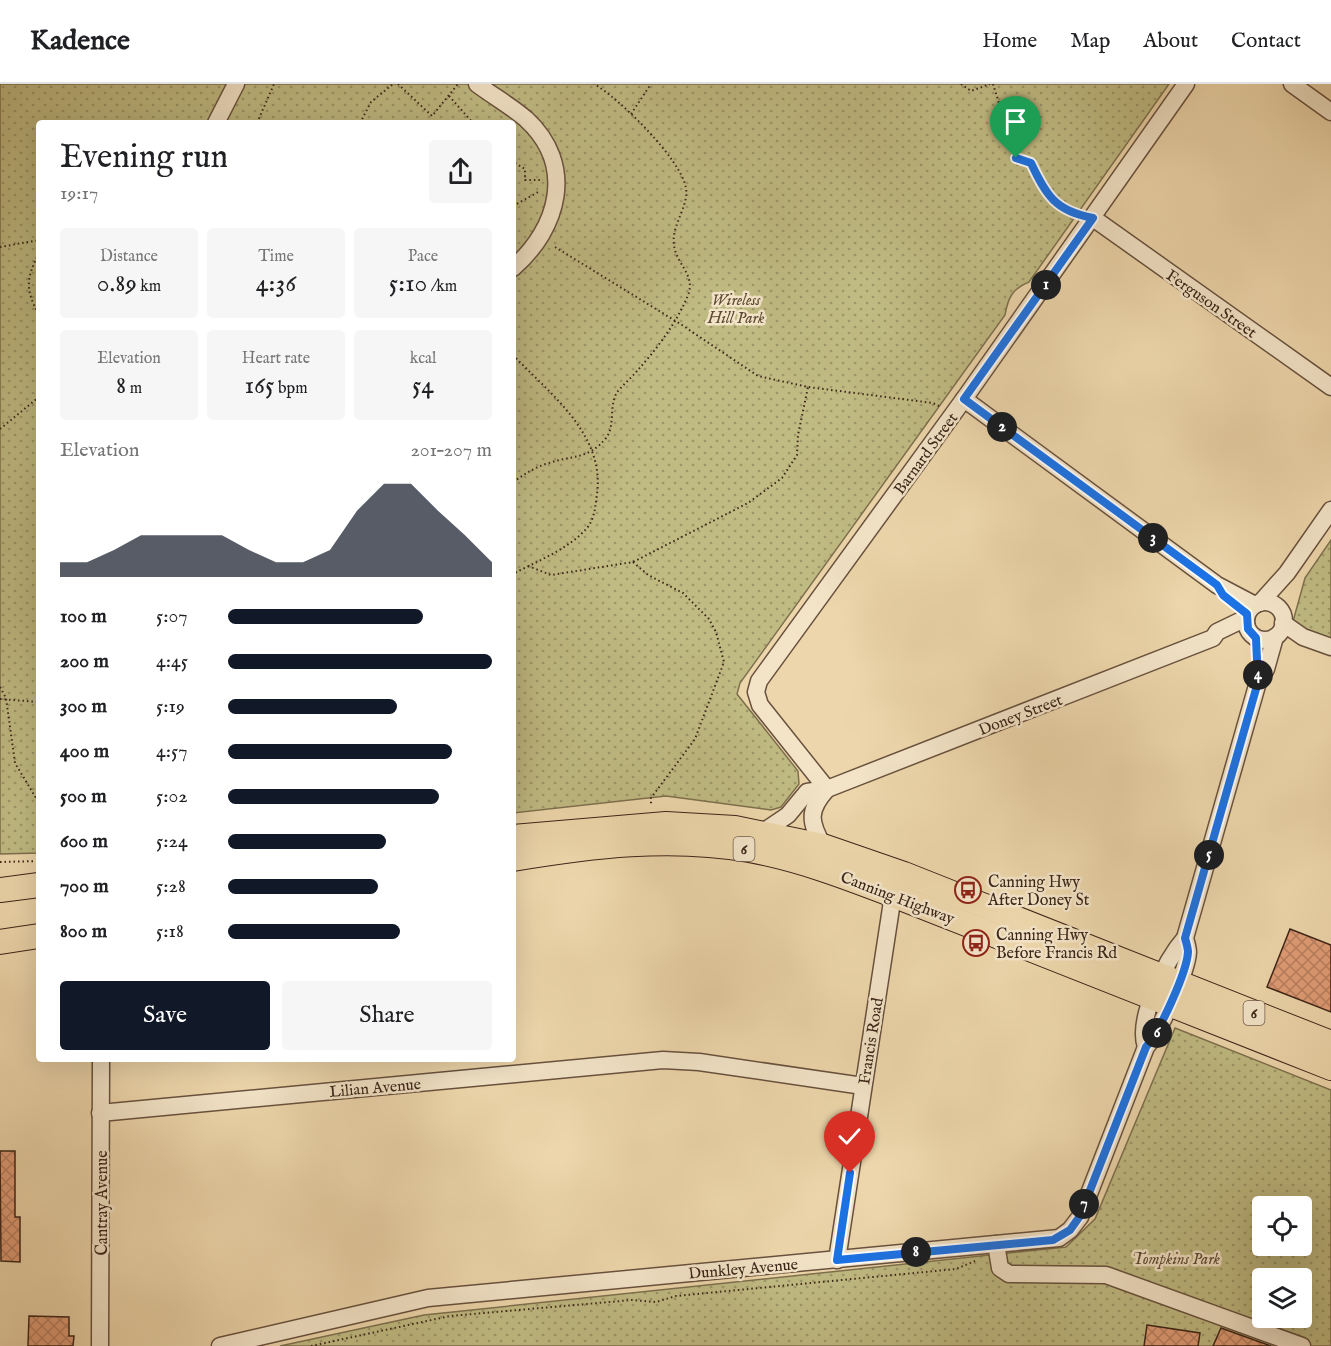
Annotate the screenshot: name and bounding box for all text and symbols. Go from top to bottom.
text: Kadence [30,24,130,59]
text: Home [982,28,1037,55]
text: Map [1070,28,1110,55]
text: About [1143,28,1198,55]
text: Contact [1231,28,1301,55]
pin [990,96,1041,158]
icon: arrive [999,105,1032,138]
text: Evening run [60,137,228,179]
button: share [429,140,492,203]
text: 19:17 [60,181,98,206]
text: Distance [100,247,158,267]
text: Time [258,247,294,267]
text: Pace [408,247,438,267]
street label: Ferguson Street [1162,266,1260,344]
text: 0.89 [97,267,137,300]
text: 4:36 [256,267,296,300]
text: 5:10 [389,267,427,300]
pin: 1 [1031,270,1061,300]
text: 1 [1043,275,1049,295]
text: km [137,277,161,297]
text: /km [427,277,457,297]
park label: Wireless Hill Park [707,291,765,329]
text: Elevation [97,349,161,369]
text: Heart rate [242,349,310,369]
text: kcal [410,349,436,369]
text: 8 [116,369,126,402]
text: 165 [244,369,275,402]
text: 54 [412,369,434,402]
text: m [126,379,142,399]
text: bpm [275,379,308,399]
street label: Barnard Street [890,409,963,499]
pin: 2 [987,412,1017,442]
text: 2 [998,417,1006,437]
text: Elevation [60,438,139,463]
text: 201–207 m [410,438,492,463]
pin: 3 [1138,523,1168,553]
text: 3 [1150,528,1156,548]
text: 100 m [60,604,107,629]
text: 5:07 [156,604,188,629]
text: 200 m [60,649,109,674]
text: 4:45 [156,649,188,674]
pin: 4 [1243,660,1273,690]
text: 4 [1254,665,1262,685]
street label: Doney Street [976,691,1066,741]
text: 300 m [60,694,107,719]
text: 5:19 [156,694,185,719]
text: 400 m [60,739,109,764]
text: 4:57 [156,739,188,764]
text: 500 m [60,784,107,809]
text: 5:02 [156,784,188,809]
text: 600 m [60,829,108,854]
text: 5:24 [156,829,188,854]
road number: 6 [734,837,754,861]
pin: 5 [1194,840,1224,870]
text: 5 [1206,845,1212,865]
street label: Canning Highway [837,868,957,930]
place label: Canning Hwy After Doney St [987,873,1090,911]
text: 700 m [60,874,109,899]
text: 5:28 [156,874,186,899]
bus stop icon: Canning Hwy After Doney St [953,875,983,905]
text: 800 m [60,919,107,944]
text: 5:18 [156,919,184,944]
place label: Canning Hwy Before Francis Rd [996,926,1118,964]
bus stop icon: Canning Hwy Before Francis Rd [961,928,991,958]
button: Save [60,981,270,1050]
button: Share [282,981,492,1050]
street label: Francis Road [855,996,889,1086]
road number: 6 [1244,1001,1264,1025]
pin: 6 [1142,1018,1172,1048]
text: 6 [1154,1023,1160,1043]
street label: Lilian Avenue [328,1075,422,1103]
pin [824,1111,875,1173]
icon: check [833,1120,866,1153]
street label: Cantray Avenue [93,1150,113,1256]
pin: 7 [1069,1189,1099,1219]
text: 7 [1080,1194,1088,1214]
map controls [1252,1196,1312,1328]
button: locate [1252,1196,1312,1256]
pin: 8 [901,1237,931,1267]
text: 8 [913,1242,919,1262]
park label: Tompkins Park [1132,1250,1221,1270]
street label: Dunkley Avenue [687,1255,799,1285]
button: layers [1252,1268,1312,1328]

